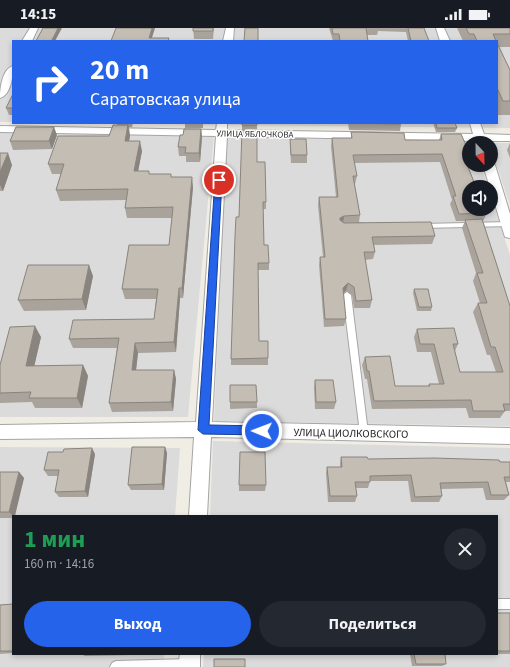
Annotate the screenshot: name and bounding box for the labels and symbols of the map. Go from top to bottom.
street label: УЛИЦА ЯБЛОЧКОВА [216,127,294,142]
north arrow [462,136,498,172]
pin [202,163,236,197]
position arrow [241,410,283,452]
street label: УЛИЦА ЦИОЛКОВСКОГО [293,425,409,442]

